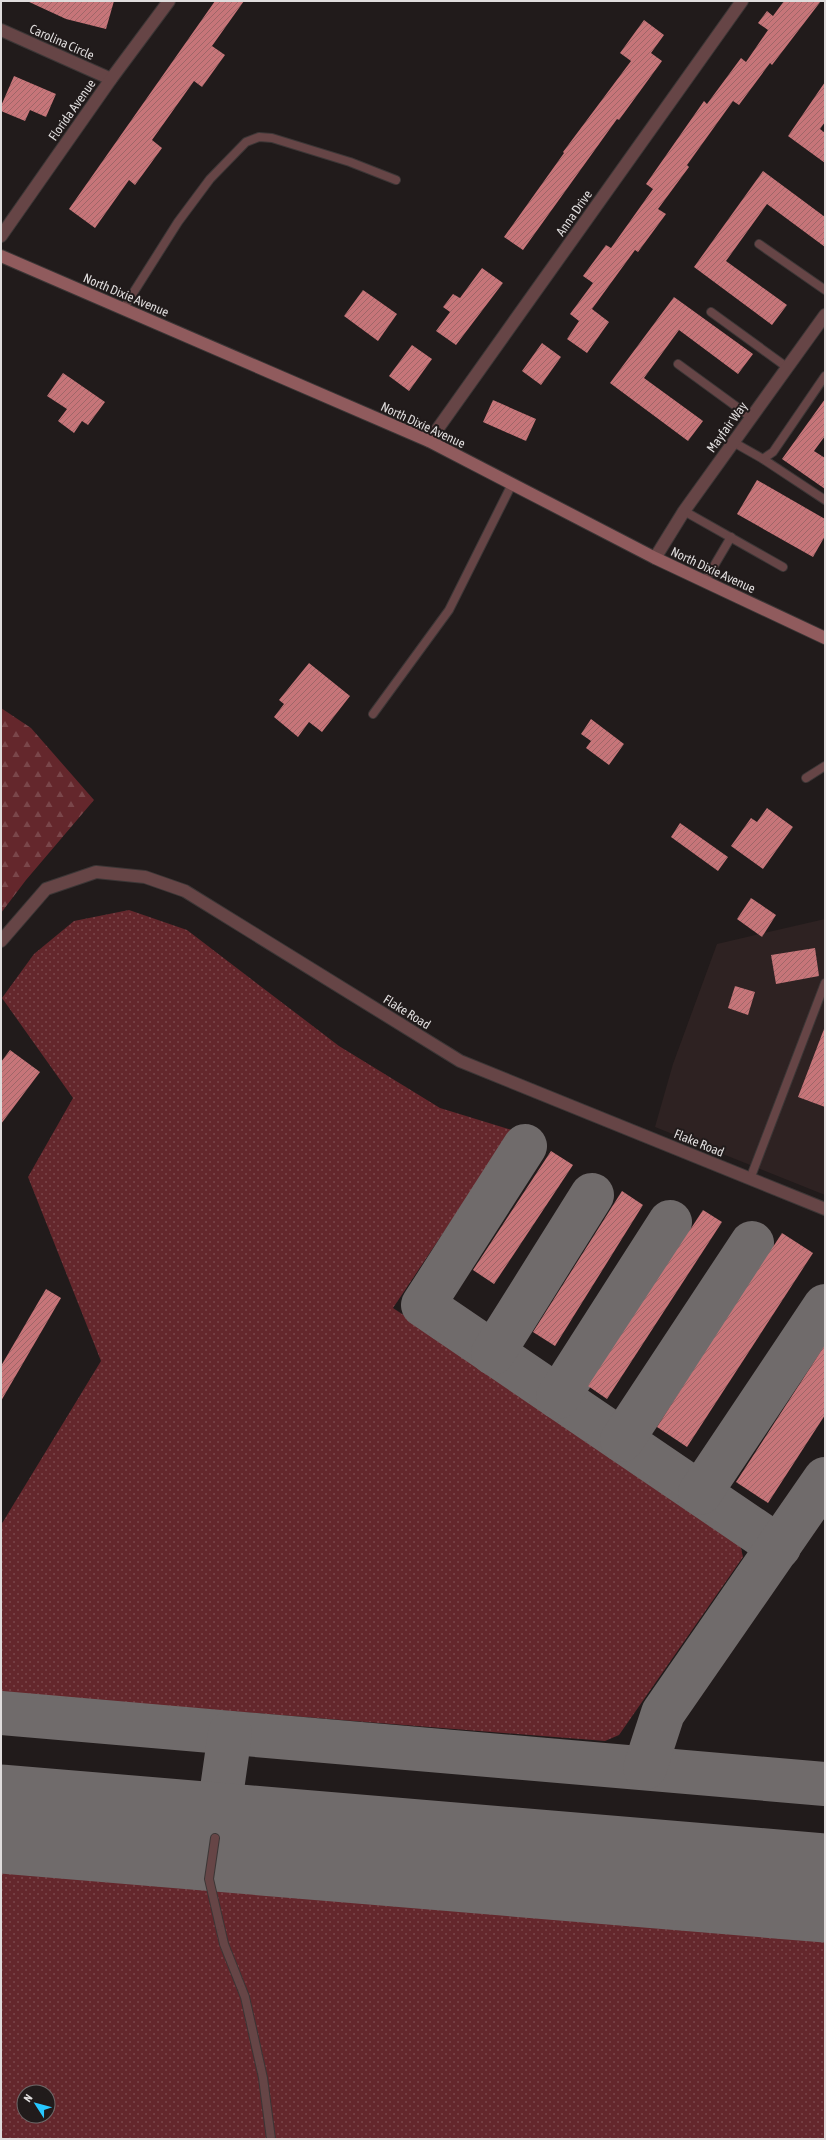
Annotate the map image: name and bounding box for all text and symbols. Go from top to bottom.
street label: Carolina Circle [27,21,97,63]
street label: Florida Avenue [45,76,99,144]
street label: Anna Drive [553,187,595,239]
street label: North Dixie Avenue [81,270,171,320]
street label: Mayfair Way [704,398,751,455]
street label: North Dixie Avenue [378,399,468,451]
street label: North Dixie Avenue [668,544,758,596]
street label: Flake Road [381,992,433,1032]
street label: Flake Road [672,1126,726,1160]
north arrow [16,2084,56,2124]
text: N [21,2092,35,2104]

